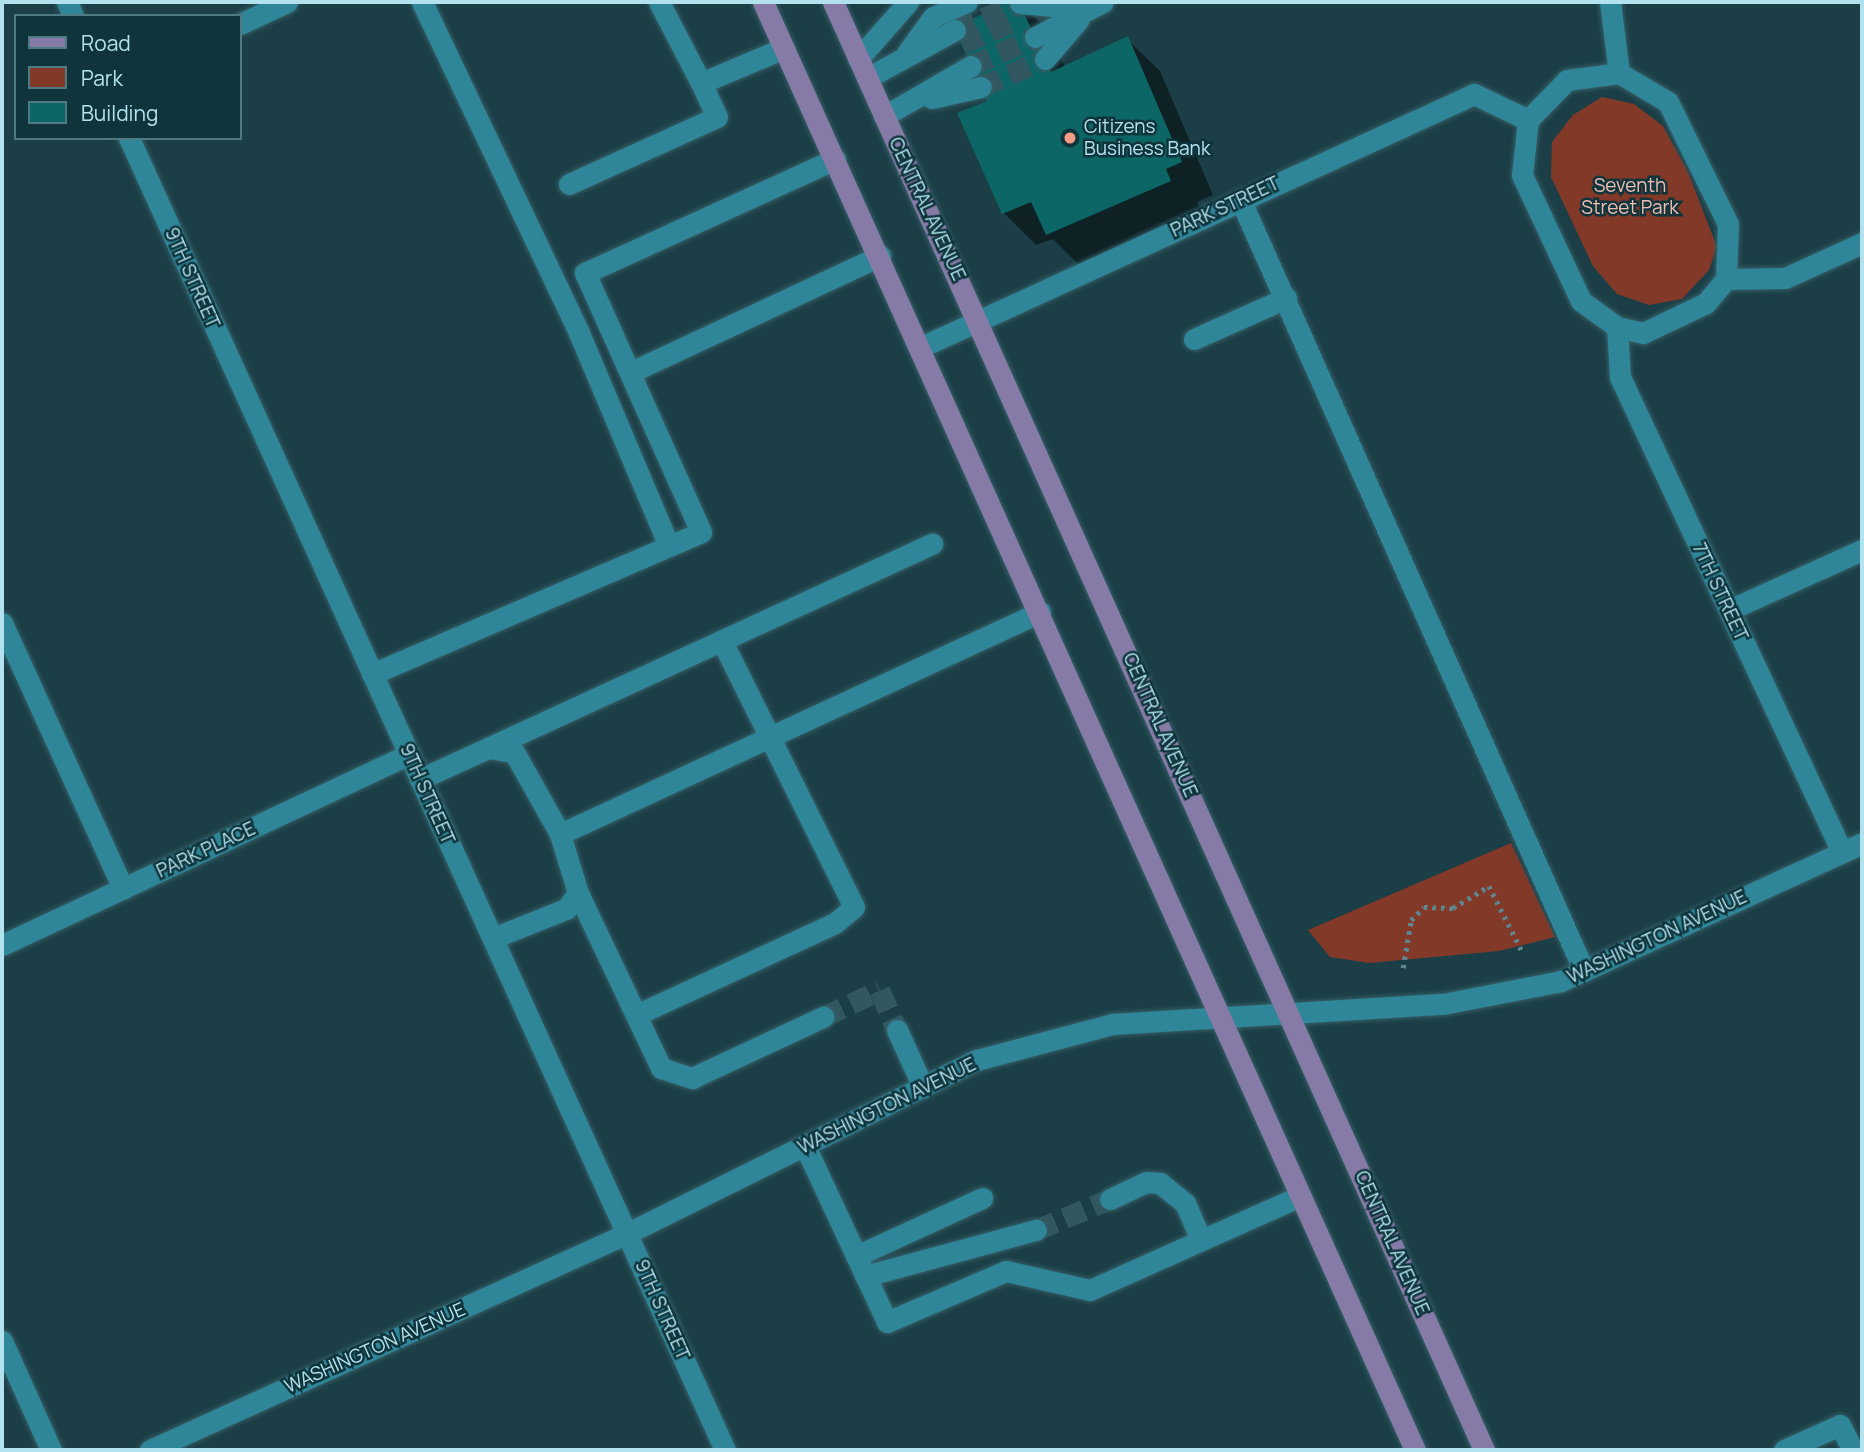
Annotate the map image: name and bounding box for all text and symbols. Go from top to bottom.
legend [14,14,242,140]
text: Road [81,29,131,57]
text: Park [81,64,123,92]
text: Building [81,99,158,127]
place label: Citizens Business Bank [1084,116,1210,160]
marker: Citizens Business Bank [1062,130,1078,146]
street label: CENTRAL AVENUE [884,133,970,285]
street label: PARK STREET [1167,172,1283,242]
park label: Seventh Street Park [1581,175,1679,219]
street label: 9TH STREET [160,224,224,332]
street label: 7TH STREET [1687,539,1753,645]
street label: CENTRAL AVENUE [1118,649,1202,801]
street label: 9TH STREET [395,740,459,848]
street label: PARK PLACE [153,817,259,883]
street label: WASHINGTON AVENUE [1564,885,1750,989]
street label: WASHINGTON AVENUE [794,1053,980,1159]
street label: CENTRAL AVENUE [1350,1167,1434,1319]
street label: 9TH STREET [630,1256,694,1364]
street label: WASHINGTON AVENUE [281,1298,469,1398]

